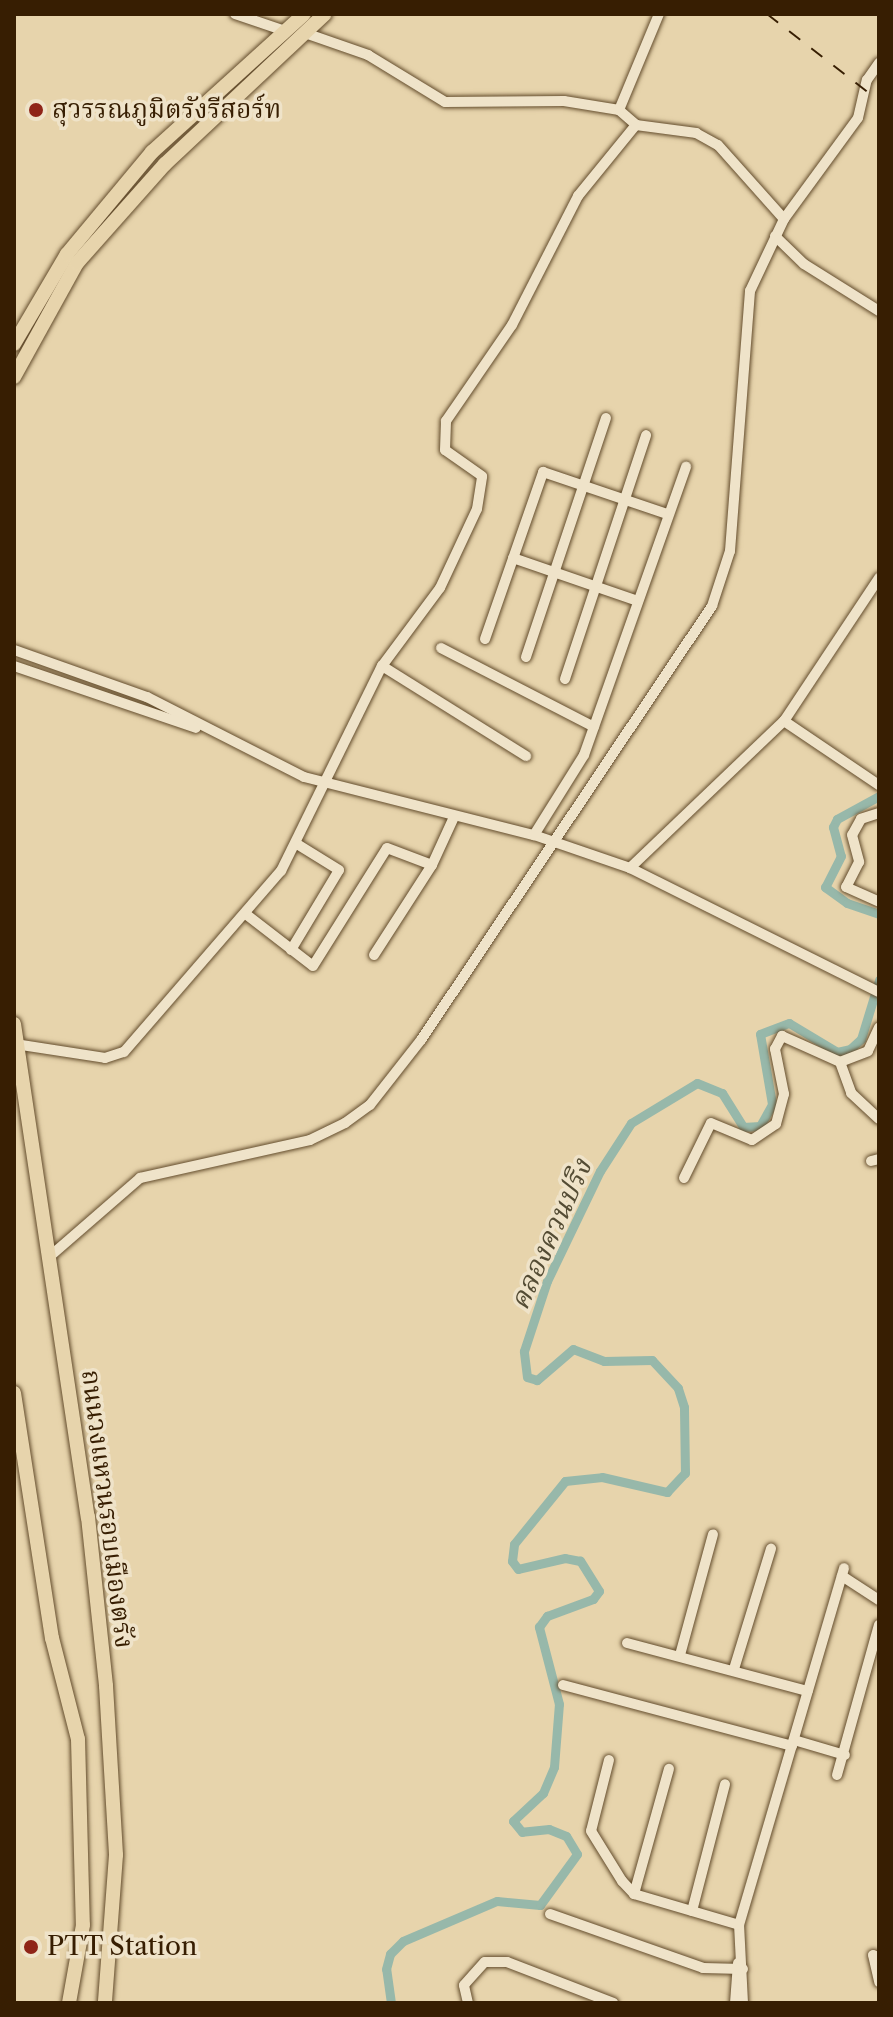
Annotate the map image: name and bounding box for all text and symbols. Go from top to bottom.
place label: สุวรรณภูมิตรังรีสอร์ท [52,94,281,126]
marker: สุวรรณภูมิตรังรีสอร์ท [27,101,45,119]
water label: คลองควนปริง [502,1154,598,1314]
street label: ถนนวงแหวนรอบเมืองตรัง [74,1368,140,1650]
place label: PTT Station [47,1931,198,1963]
marker: PTT Station [22,1938,40,1956]

